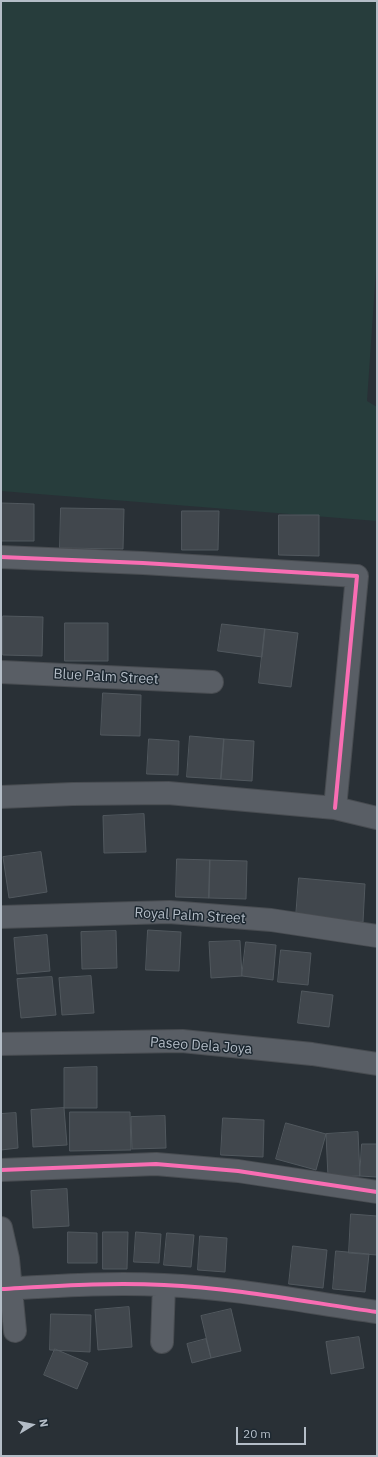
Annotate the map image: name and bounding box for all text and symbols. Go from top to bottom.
street label: Blue Palm Street [53,666,159,688]
street label: Royal Palm Street [134,905,246,927]
street label: Paseo Dela Joya [149,1034,253,1058]
north arrow [12,1405,52,1445]
text: N [36,1418,51,1428]
scale bar [238,1419,308,1445]
text: 20 m [243,1426,271,1441]

